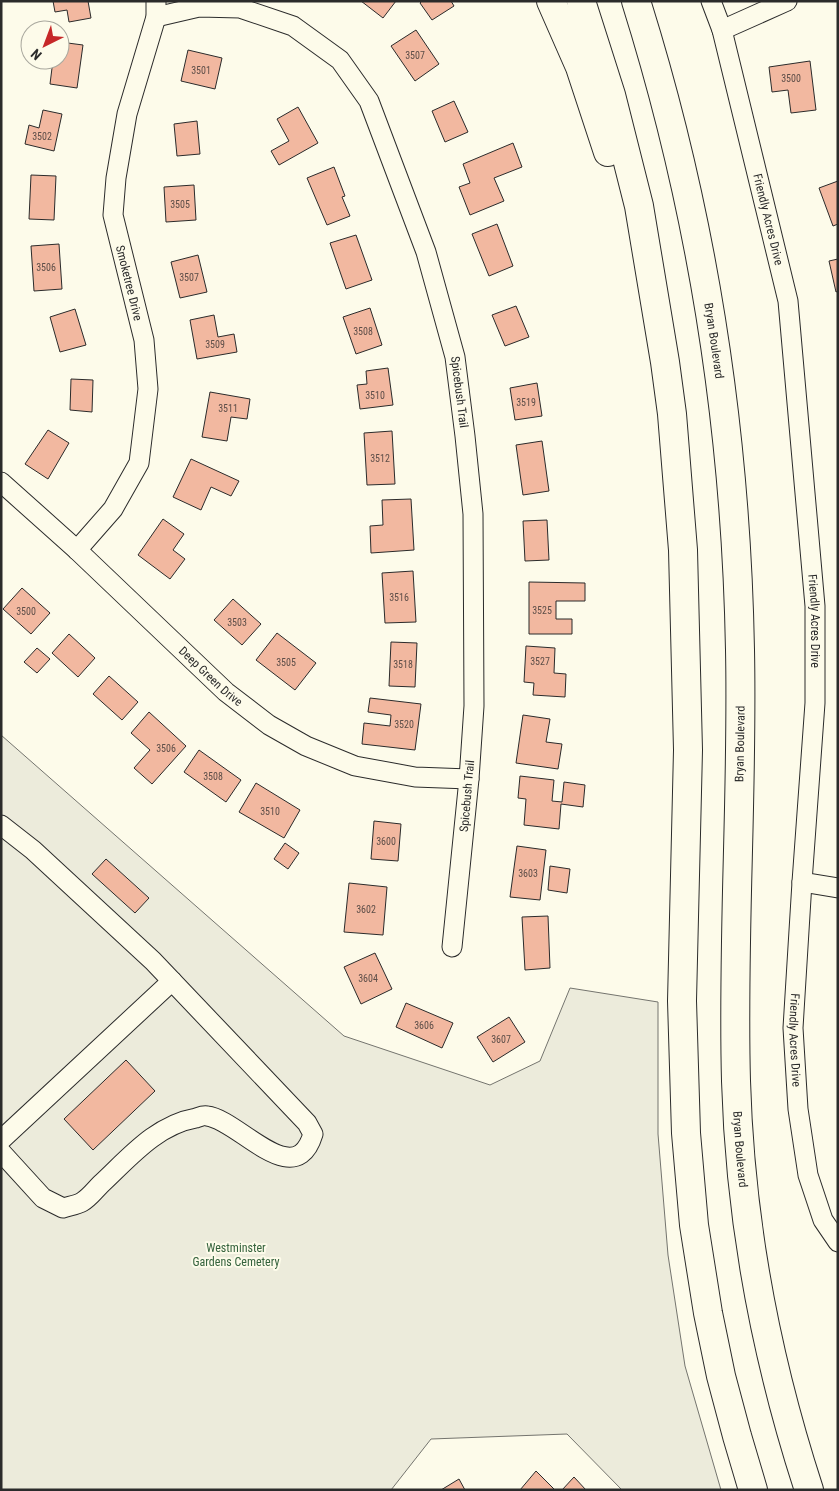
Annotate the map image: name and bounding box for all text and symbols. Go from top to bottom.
north arrow [20,20,70,70]
text: N [28,46,45,63]
house number: 3507 [405,50,425,61]
house number: 3501 [191,65,211,76]
house number: 3500 [781,73,801,84]
house number: 3502 [32,131,52,142]
street label: Friendly Acres Drive [750,172,786,267]
house number: 3505 [170,199,190,210]
street label: Smoketree Drive [113,244,145,323]
house number: 3506 [36,262,56,273]
house number: 3507 [179,272,199,283]
street label: Bryan Boulevard [701,302,727,380]
house number: 3508 [353,326,373,337]
house number: 3509 [205,339,225,350]
street label: Spicebush Trail [448,355,471,429]
house number: 3510 [365,390,385,401]
house number: 3519 [516,397,536,408]
house number: 3511 [218,403,238,414]
house number: 3512 [370,453,390,464]
street label: Friendly Acres Drive [805,573,822,668]
house number: 3516 [389,592,409,603]
house number: 3525 [532,605,552,616]
house number: 3500 [16,606,36,617]
house number: 3503 [227,617,247,628]
street label: Deep Green Drive [176,644,245,709]
house number: 3527 [530,656,550,667]
house number: 3505 [276,657,296,668]
house number: 3518 [393,659,413,670]
street label: Bryan Boulevard [732,706,748,782]
house number: 3520 [394,719,414,730]
house number: 3506 [156,743,176,754]
street label: Spicebush Trail [457,759,477,833]
house number: 3508 [203,771,223,782]
house number: 3510 [260,806,280,817]
house number: 3600 [376,836,396,847]
house number: 3603 [518,868,538,879]
house number: 3602 [356,904,376,915]
house number: 3604 [358,973,378,984]
street label: Friendly Acres Drive [786,993,804,1088]
house number: 3606 [414,1020,434,1031]
house number: 3607 [491,1034,511,1045]
street label: Bryan Boulevard [730,1111,750,1188]
park label: Westminster Gardens Cemetery [192,1241,280,1269]

